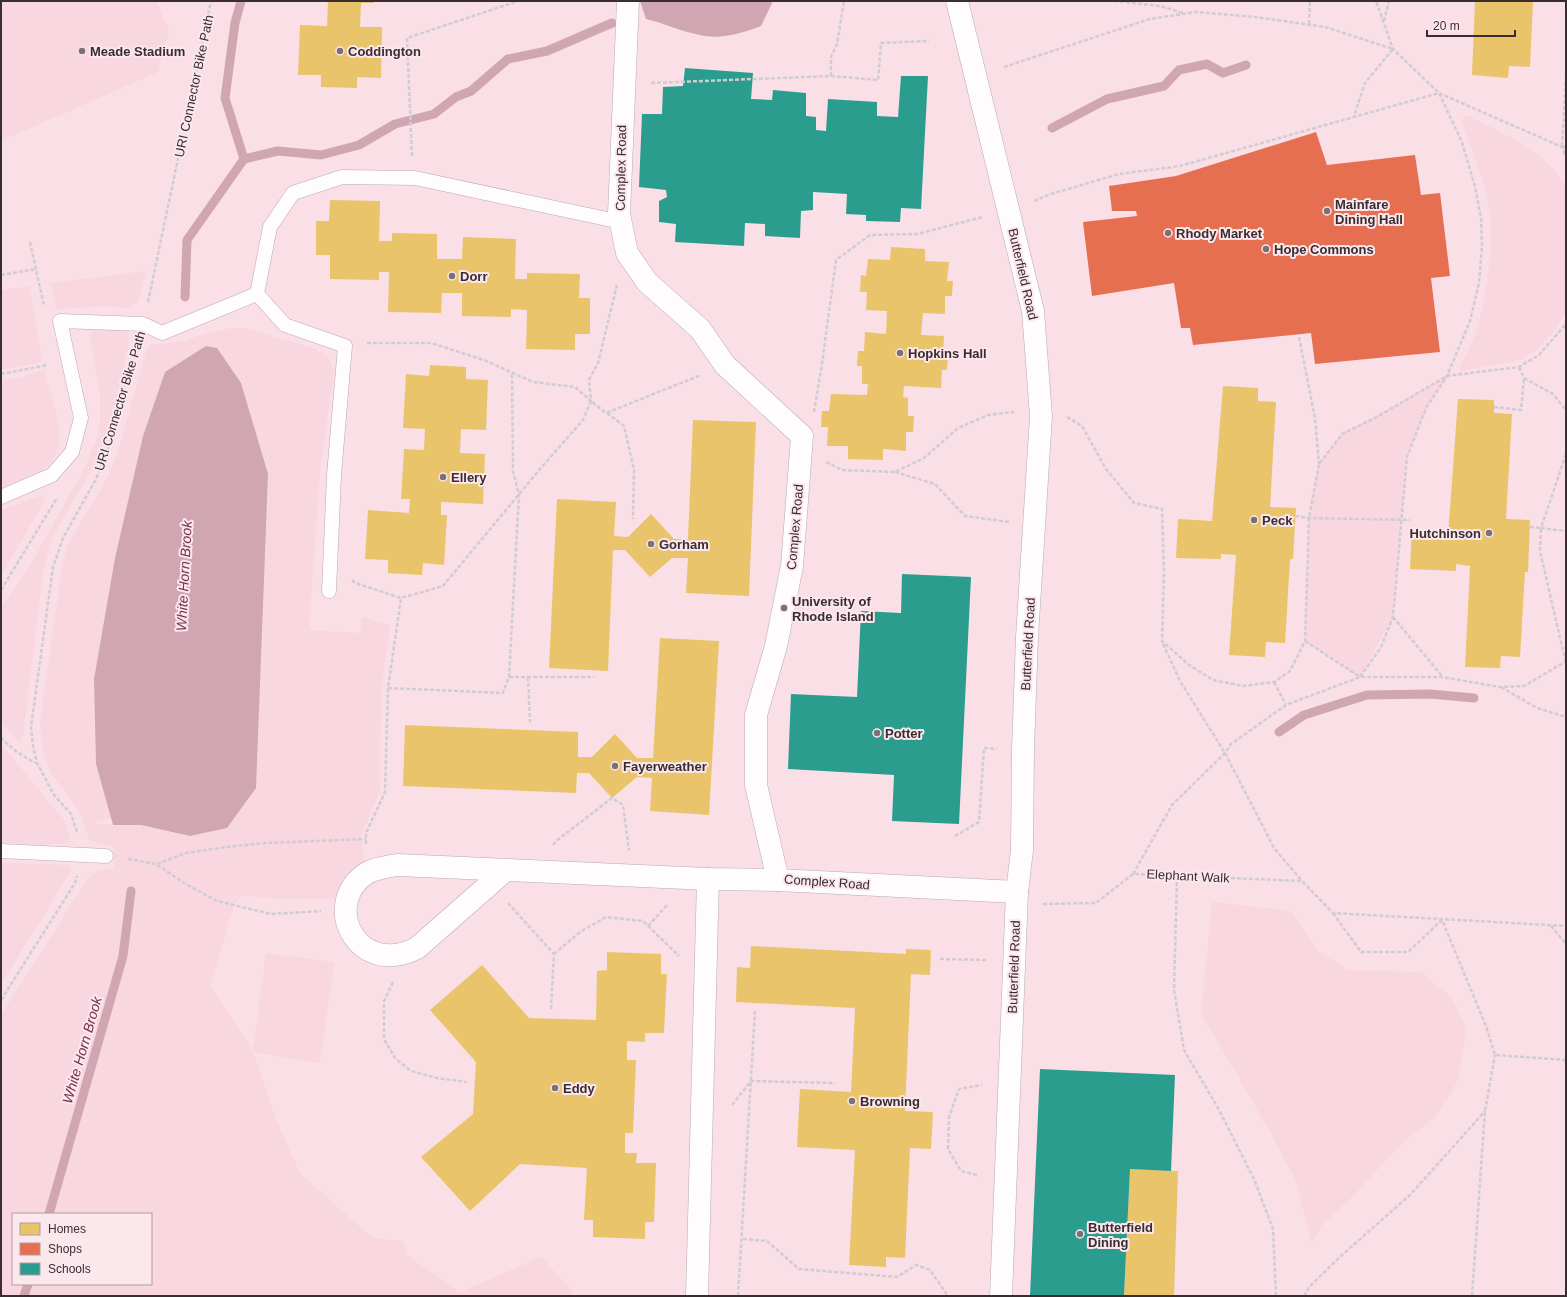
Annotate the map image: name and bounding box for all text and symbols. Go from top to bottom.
scale bar [1427,12,1515,38]
street label: URI Connector Bike Path [172,13,216,159]
text: 20 m [1433,19,1460,33]
place label: Meade Stadium [90,44,185,59]
place label: Coddington [348,44,421,59]
marker: Meade Stadium [77,46,87,56]
marker: Coddington [335,46,345,56]
street label: Complex Road [613,125,629,211]
place label: Mainfare Dining Hall [1335,197,1403,227]
marker: Mainfare Dining Hall [1322,206,1332,216]
place label: Rhody Market [1176,226,1263,241]
street label: Butterfield Road [1005,227,1041,321]
marker: Rhody Market [1163,228,1173,238]
place label: Hope Commons [1274,242,1374,257]
marker: Hope Commons [1261,244,1271,254]
place label: Dorr [460,269,487,284]
marker: Dorr [447,271,457,281]
street label: URI Connector Bike Path [92,329,148,473]
place label: Hopkins Hall [908,346,987,361]
marker: Hopkins Hall [895,348,905,358]
place label: Ellery [451,470,487,485]
marker: Ellery [438,472,448,482]
street label: Complex Road [784,484,806,570]
place label: Peck [1262,513,1293,528]
marker: Peck [1249,515,1259,525]
water label: White Horn Brook [173,519,195,632]
place label: Hutchinson [1410,526,1481,541]
marker: Hutchinson [1484,528,1494,538]
place label: Gorham [659,537,709,552]
marker: Gorham [646,539,656,549]
place label: University of Rhode Island [792,594,874,624]
street label: Butterfield Road [1018,597,1038,691]
marker: University of Rhode Island [779,603,789,613]
place label: Potter [885,726,923,741]
marker: Potter [872,728,882,738]
place label: Fayerweather [623,759,707,774]
marker: Fayerweather [610,761,620,771]
street label: Elephant Walk [1146,866,1231,886]
street label: Complex Road [784,872,870,892]
street label: Butterfield Road [1005,920,1023,1014]
water label: White Horn Brook [59,994,105,1105]
place label: Eddy [563,1081,596,1096]
marker: Eddy [550,1083,560,1093]
place label: Browning [860,1094,920,1109]
marker: Browning [847,1096,857,1106]
legend [12,1213,152,1285]
place label: Butterfield Dining [1088,1220,1153,1250]
text: Homes [48,1222,86,1236]
marker: Butterfield Dining [1075,1229,1085,1239]
text: Shops [48,1242,82,1256]
text: Schools [48,1262,91,1276]

